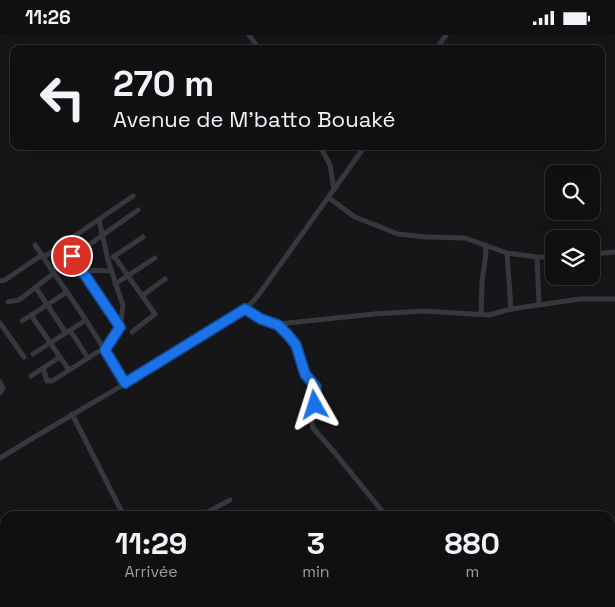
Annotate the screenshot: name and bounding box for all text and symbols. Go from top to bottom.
text: 11:26 [25,5,71,30]
text: 270 m [113,62,214,106]
icon: left [30,65,95,130]
text: Avenue de M'batto Bouaké [113,105,396,133]
map controls [545,165,600,285]
button: search [545,165,600,220]
button: layers [545,230,600,285]
pin [51,235,93,277]
icon: arrive [58,242,86,270]
position arrow [288,378,340,430]
text: 11:29 [115,524,187,563]
text: 3 [307,524,325,563]
text: 880 [445,524,500,563]
text: Arrivée [124,561,178,582]
text: min [302,561,330,582]
text: m [465,561,479,582]

